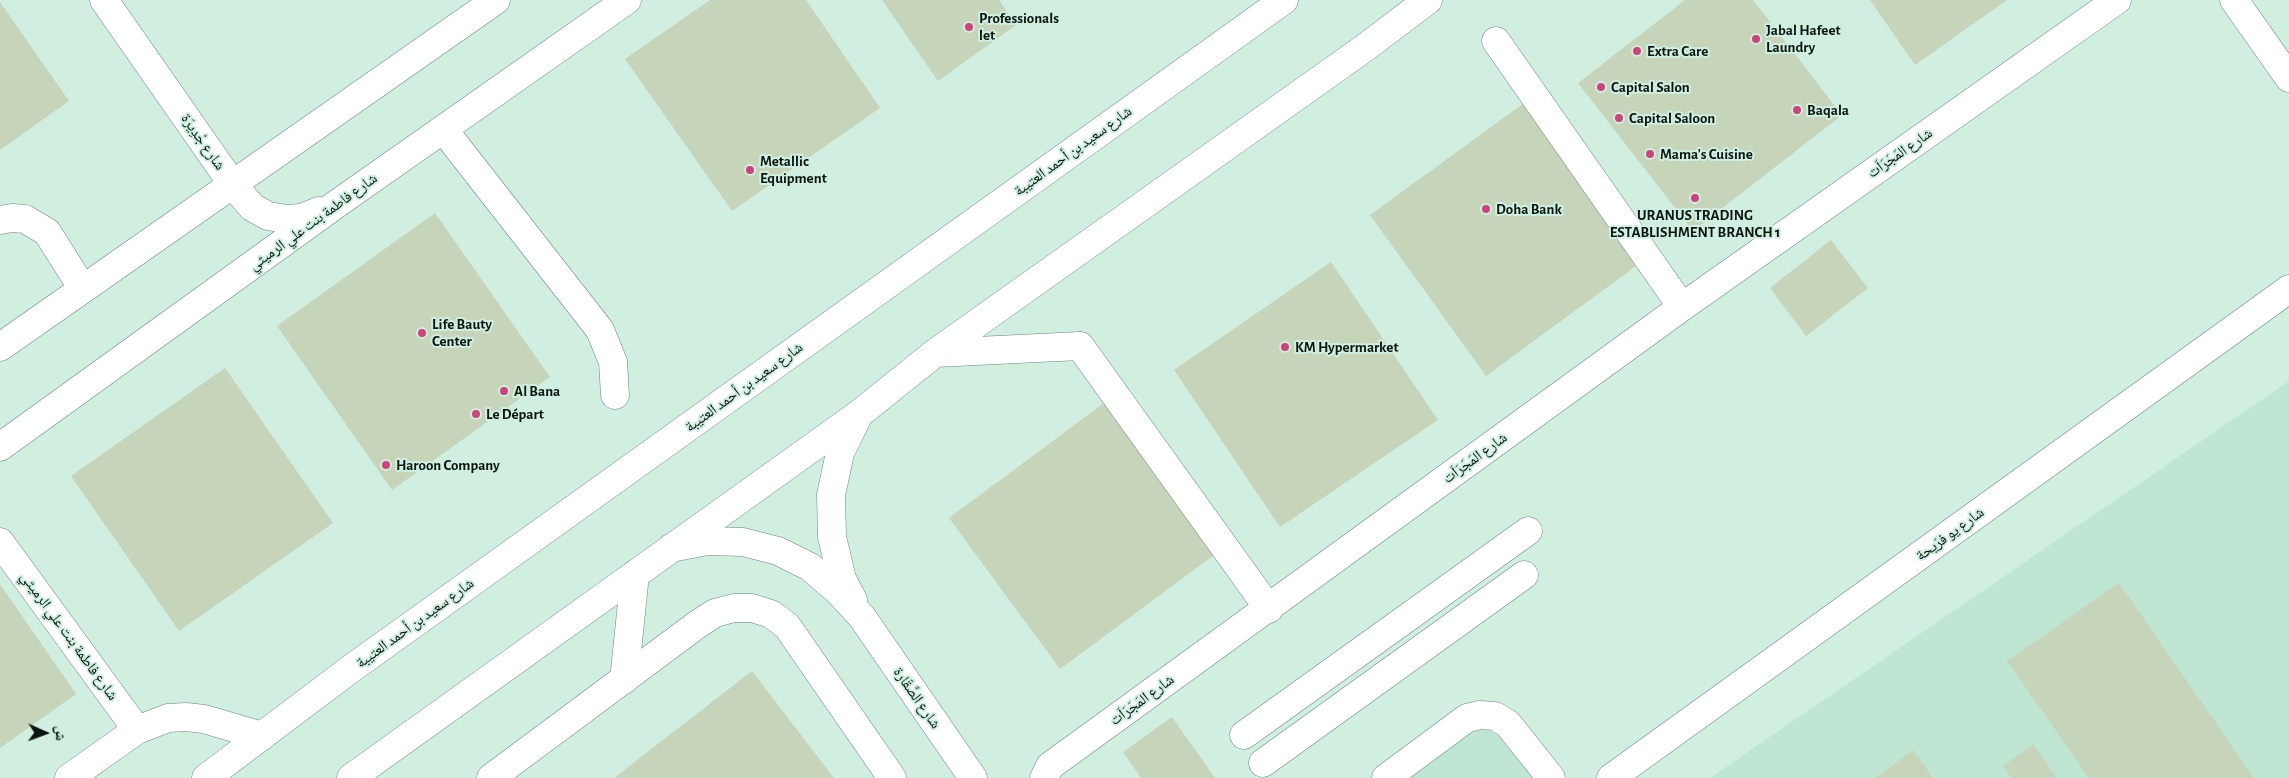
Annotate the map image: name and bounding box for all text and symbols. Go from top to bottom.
place label: Professionals let [979,9,1059,44]
marker: Professionals let [963,21,975,33]
place label: Jabal Hafeet Laundry [1766,21,1841,56]
marker: Jabal Hafeet Laundry [1750,33,1762,45]
place label: Extra Care [1647,42,1708,60]
marker: Extra Care [1631,45,1643,57]
place label: Capital Salon [1611,78,1690,96]
marker: Capital Salon [1595,81,1607,93]
place label: Baqala [1807,101,1849,119]
street label: شارع سعيد بن أحمد العتيبة [1011,102,1135,200]
marker: Baqala [1791,104,1803,116]
place label: Capital Saloon [1629,109,1715,127]
street label: شارع جْدِيرَة [177,110,229,174]
marker: Capital Saloon [1613,112,1625,124]
street label: شارع المَجَرَاَت [1864,124,1936,182]
place label: Mama's Cuisine [1660,145,1753,163]
marker: Mama's Cuisine [1644,148,1656,160]
place label: Metallic Equipment [760,152,827,187]
marker: Metallic Equipment [744,164,756,176]
street label: شارع فاطمة بنت علي الرميثي [245,169,381,275]
marker: URANUS TRADING ESTABLISHMENT BRANCH 1 [1689,192,1701,204]
place label: Doha Bank [1496,200,1562,218]
marker: Doha Bank [1480,203,1492,215]
place label: URANUS TRADING ESTABLISHMENT BRANCH 1 [1610,206,1780,241]
place label: Life Bauty Center [432,315,492,350]
marker: Life Bauty Center [416,327,428,339]
street label: شارع سعيد بن أحمد العتيبة [682,338,806,436]
place label: KM Hypermarket [1295,338,1398,356]
marker: KM Hypermarket [1279,341,1291,353]
place label: Al Bana [514,382,560,400]
marker: Al Bana [498,385,510,397]
place label: Le Départ [486,405,544,423]
marker: Le Départ [470,408,482,420]
street label: شارع المَجَرَاَت [1439,429,1511,487]
place label: Haroon Company [396,456,500,474]
marker: Haroon Company [380,459,392,471]
street label: شارع يو فرَيحة [1912,503,1988,565]
street label: شارع فاطمة بنت علي الرميثي [16,568,122,704]
street label: شارع سعيد بن أحمد العتيبة [353,574,477,672]
street label: شارع الصَّقّارة [889,664,945,732]
street label: شارع المَجَرَاَت [1106,671,1178,729]
north arrow [20,708,70,758]
text: ش [53,726,67,741]

